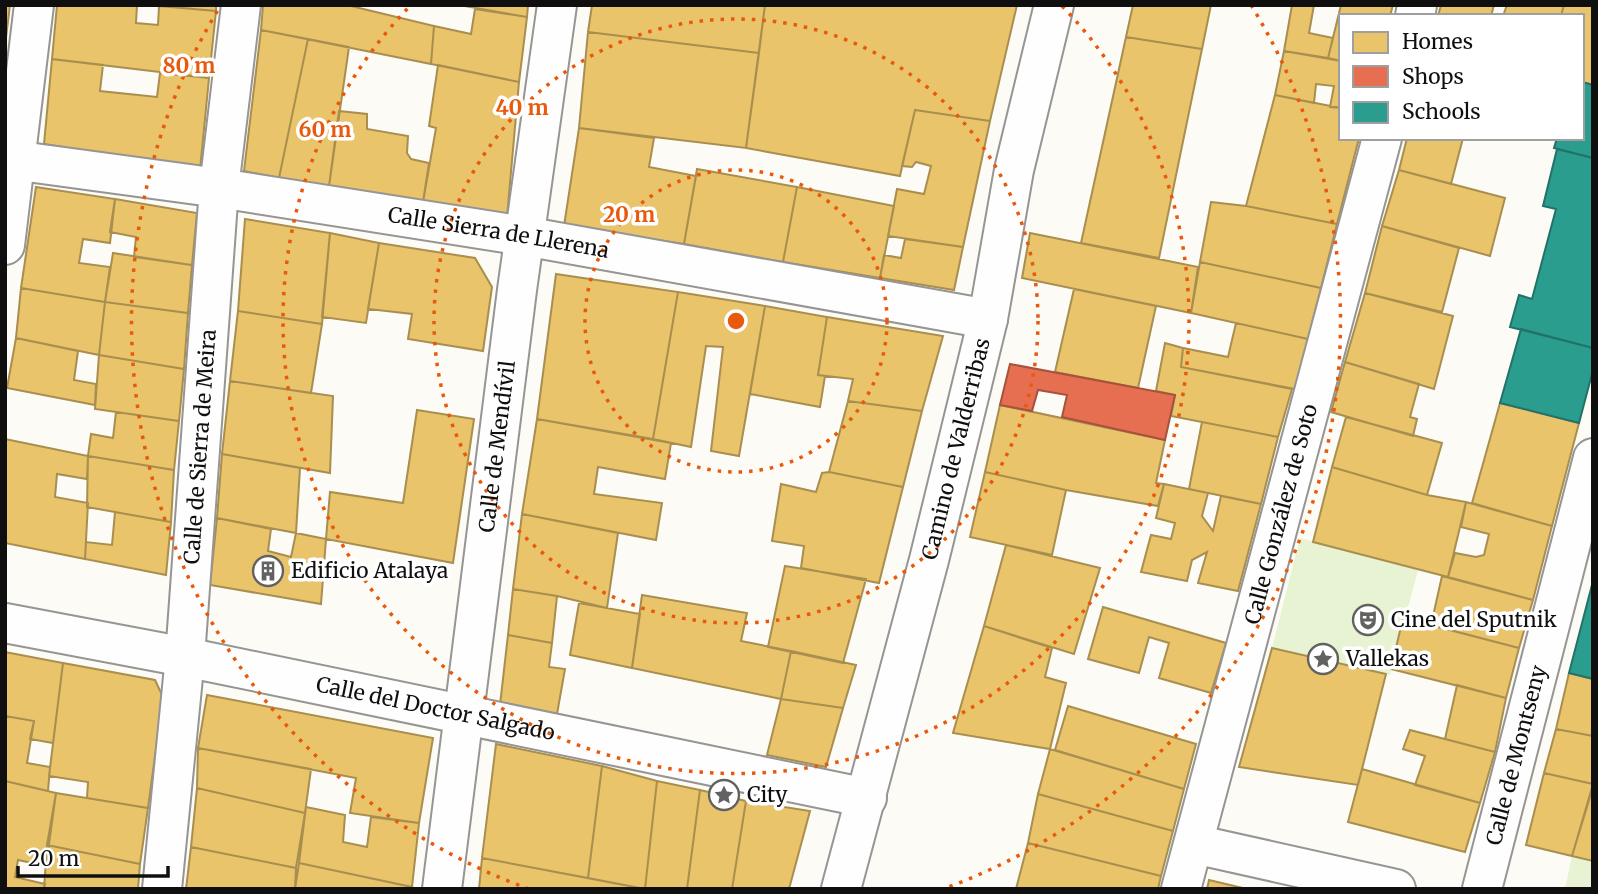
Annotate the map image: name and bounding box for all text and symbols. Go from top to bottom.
legend [1339,14,1584,140]
text: Homes [1402,28,1473,55]
text: 80 m [163,52,215,79]
text: Shops [1402,63,1464,90]
text: 40 m [495,94,549,121]
text: Schools [1402,98,1481,125]
text: 60 m [299,116,351,143]
street label: Calle Sierra de Llerena [386,201,611,264]
text: 20 m [603,201,655,228]
centre of rings [724,309,748,333]
street label: Calle de Sierra de Meira [178,328,222,565]
street label: Camino de Valderribas [916,335,996,562]
street label: Calle de Mendívil [473,358,521,534]
street label: Calle González de Soto [1238,401,1323,627]
building icon: Edificio Atalaya [251,554,285,588]
place label: Edificio Atalaya [291,557,448,584]
theatre icon: Cine del Sputnik [1351,603,1385,637]
place label: Cine del Sputnik [1391,606,1558,633]
place icon: Vallekas [1306,642,1340,676]
place label: Vallekas [1345,645,1429,672]
street label: Calle de Montseny [1480,662,1552,848]
street label: Calle del Doctor Salgado [314,670,557,746]
place icon: City [707,778,741,812]
place label: City [747,781,788,808]
scale bar [18,834,168,878]
text: 20 m [28,845,80,872]

